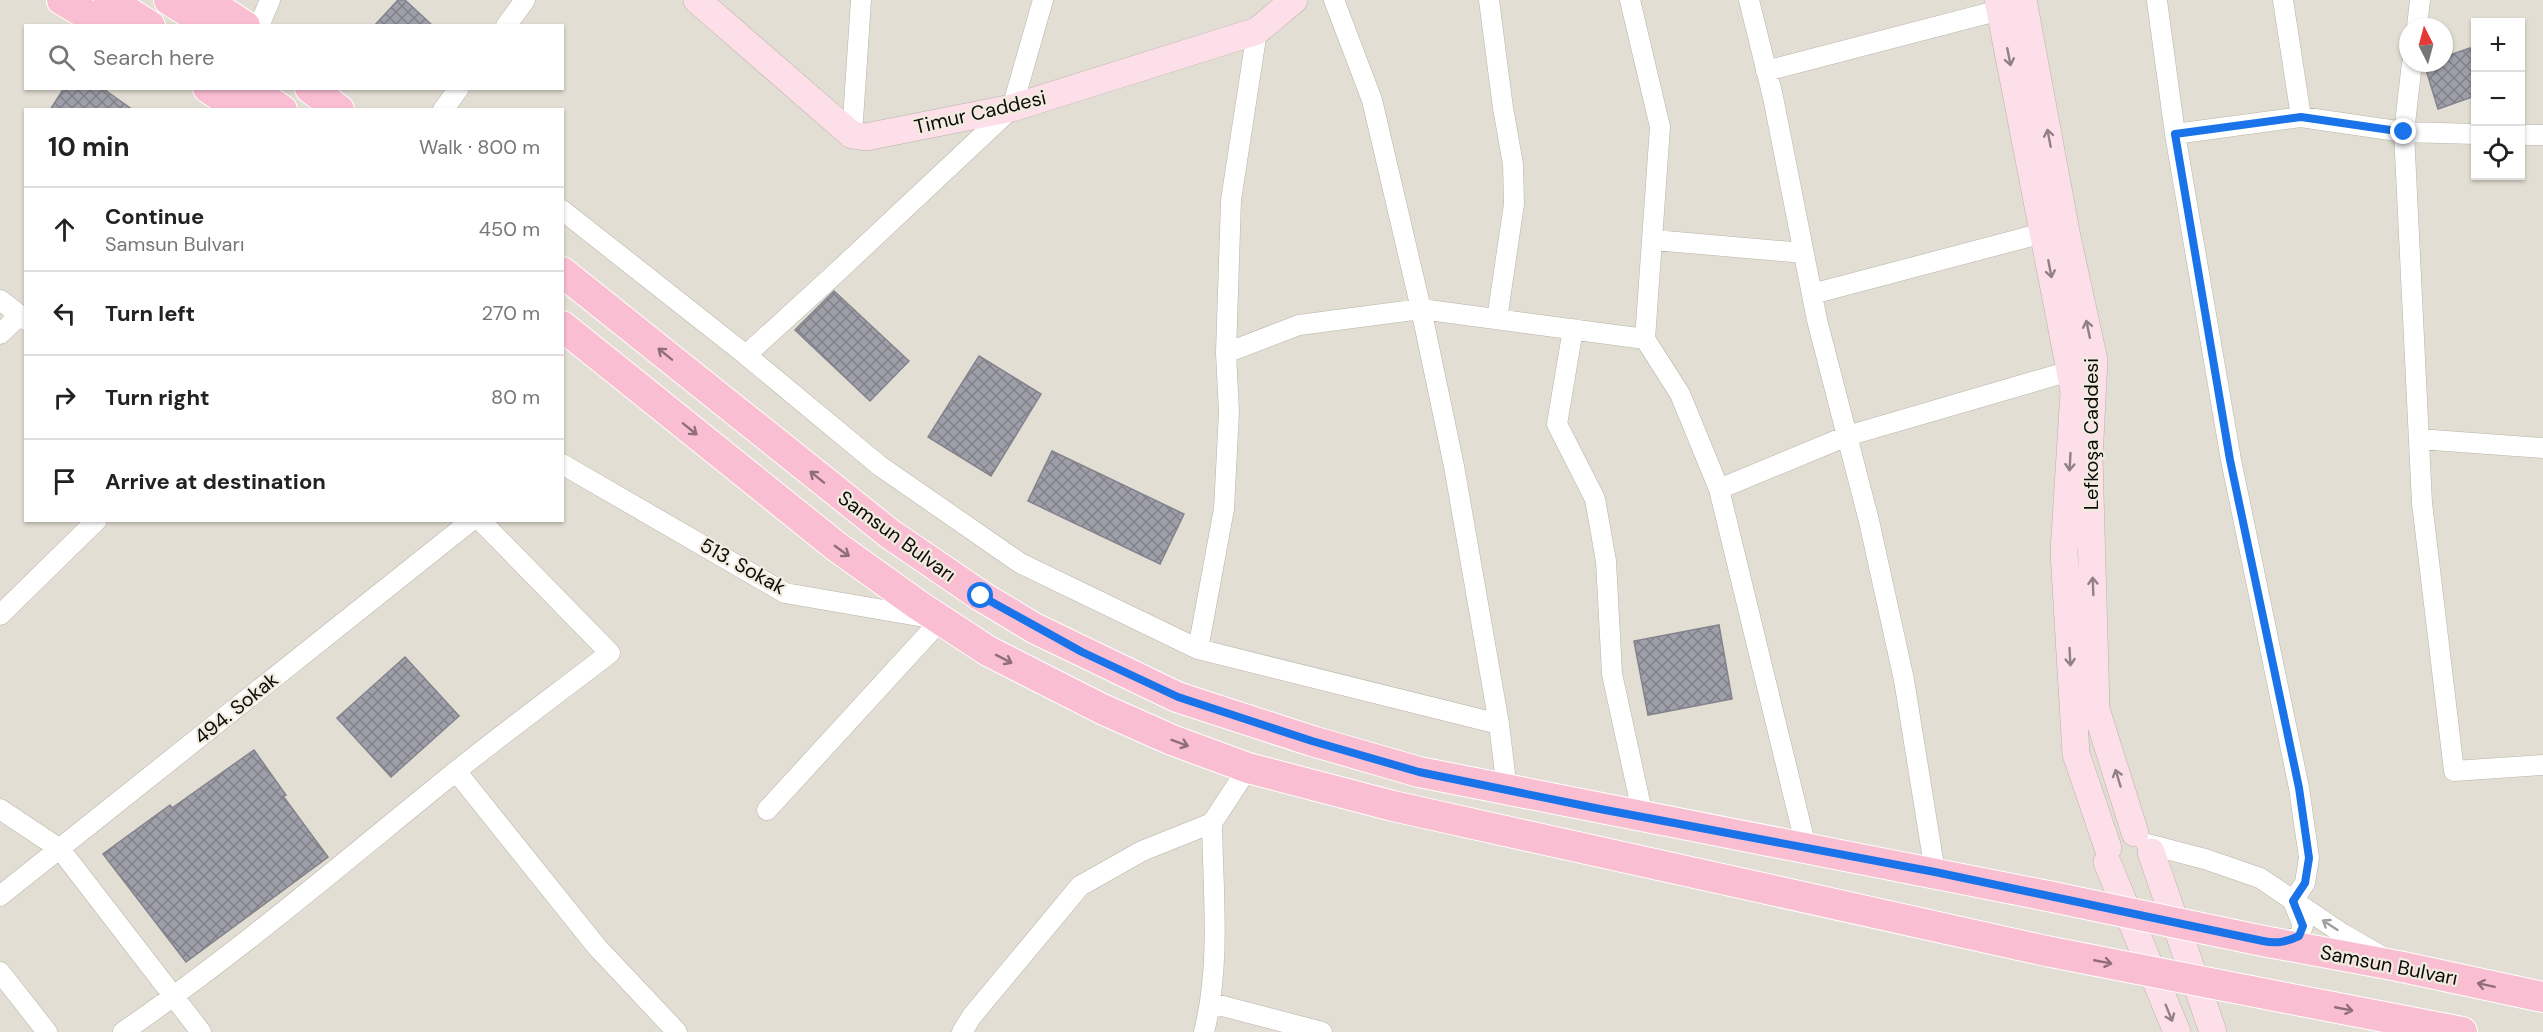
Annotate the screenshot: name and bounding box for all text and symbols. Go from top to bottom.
north arrow [2399,18,2453,72]
map controls [2471,18,2525,180]
button: + [2471,18,2525,72]
search box [24,24,564,90]
icon: search [45,41,78,74]
text: Search here [93,43,214,72]
one-way arrow [2004,47,2015,67]
button: − [2471,72,2525,126]
street label: Timur Caddesi [912,84,1048,140]
route end [2390,118,2416,144]
button: locate [2471,126,2525,180]
one-way arrow [2043,128,2054,148]
text: 10 min [48,130,130,164]
text: Walk · 800 m [419,134,540,160]
text: Continue [105,202,204,231]
icon: ahead [48,213,81,246]
text: 450 m [479,216,540,242]
text: Samsun Bulvarı [105,231,244,257]
one-way arrow [2045,259,2056,279]
icon: left [48,297,81,330]
text: Turn left [105,299,195,328]
text: 270 m [482,300,540,326]
one-way arrow [2081,320,2093,339]
one-way arrow [657,348,673,361]
street label: Lefkoşa Caddesi [2078,358,2104,510]
icon: right [48,381,81,414]
text: Turn right [105,383,210,412]
text: 80 m [491,384,540,410]
one-way arrow [682,422,698,435]
one-way arrow [2064,452,2075,472]
icon: arrive [48,465,81,498]
text: Arrive at destination [105,467,326,496]
one-way arrow [809,470,825,483]
street label: Samsun Bulvarı [833,485,961,587]
street label: 513. Sokak [696,532,790,600]
one-way arrow [833,544,849,557]
one-way arrow [2087,576,2098,596]
route start [967,582,993,608]
one-way arrow [2065,646,2076,666]
one-way arrow [995,653,1013,665]
street label: 494. Sokak [189,666,283,750]
one-way arrow [1170,739,1189,750]
one-way arrow [2112,769,2123,788]
one-way arrow [2322,919,2339,931]
street label: Samsun Bulvarı [2318,939,2460,991]
one-way arrow [2093,957,2112,968]
one-way arrow [2476,978,2495,990]
one-way arrow [2164,1003,2175,1022]
one-way arrow [2333,1004,2353,1015]

